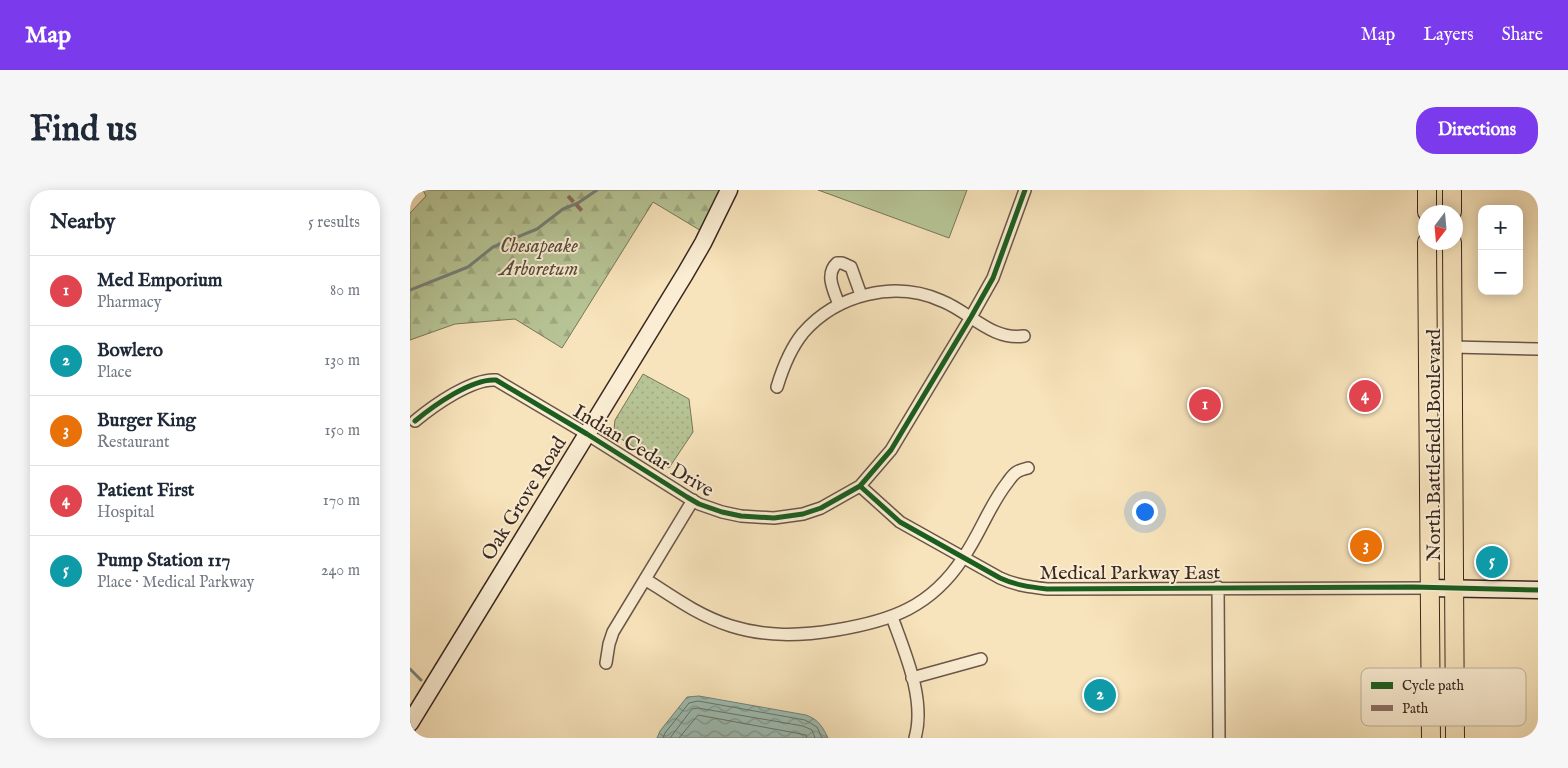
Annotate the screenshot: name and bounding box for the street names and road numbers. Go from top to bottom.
street label: North Battlefield Boulevard [1422,328,1447,561]
street label: Indian Cedar Drive [568,399,718,503]
street label: Oak Grove Road [476,432,573,565]
street label: Medical Parkway East [1040,561,1221,586]

